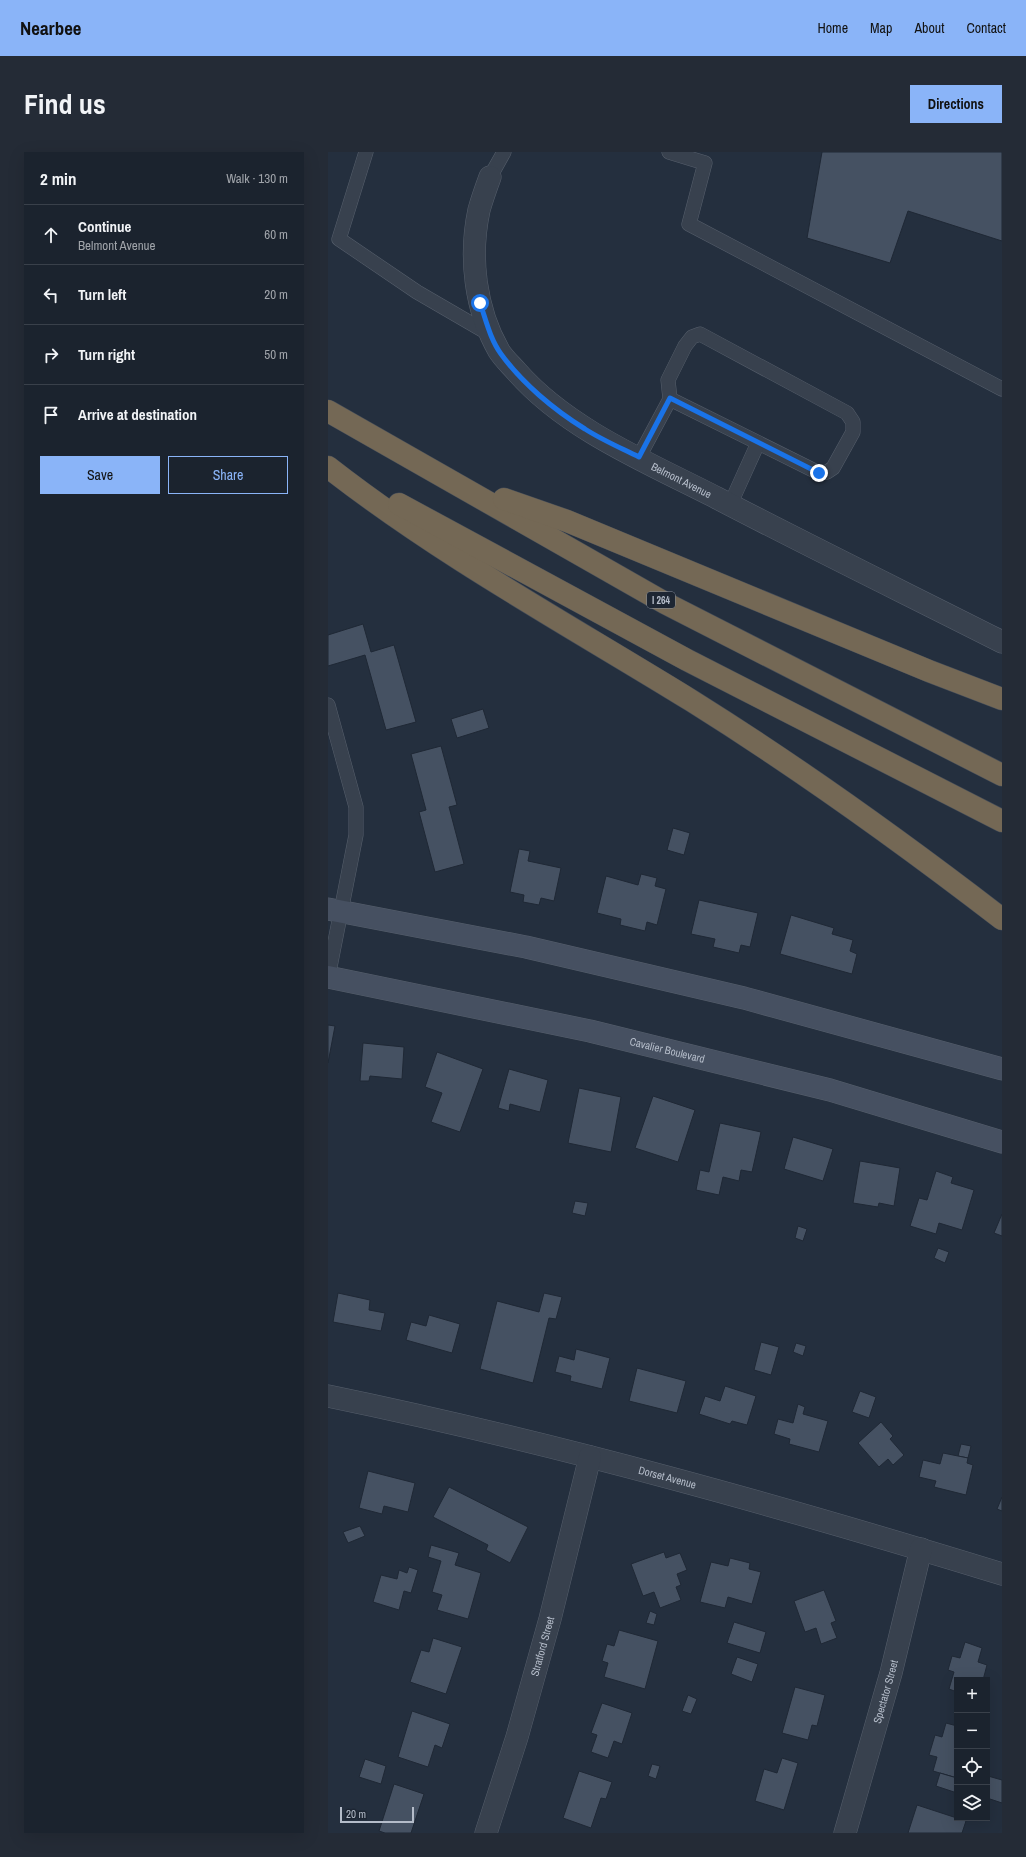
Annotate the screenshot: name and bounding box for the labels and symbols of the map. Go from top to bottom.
route start [471,294,489,312]
street label: Belmont Avenue [649,459,714,501]
route end [810,464,828,482]
road number: I 264 [647,592,675,608]
street label: Cavalier Boulevard [628,1034,706,1066]
street label: Dorset Avenue [637,1463,698,1492]
street label: Stratford Street [527,1615,557,1678]
street label: Spectator Street [870,1658,901,1725]
scale bar [340,1805,414,1824]

